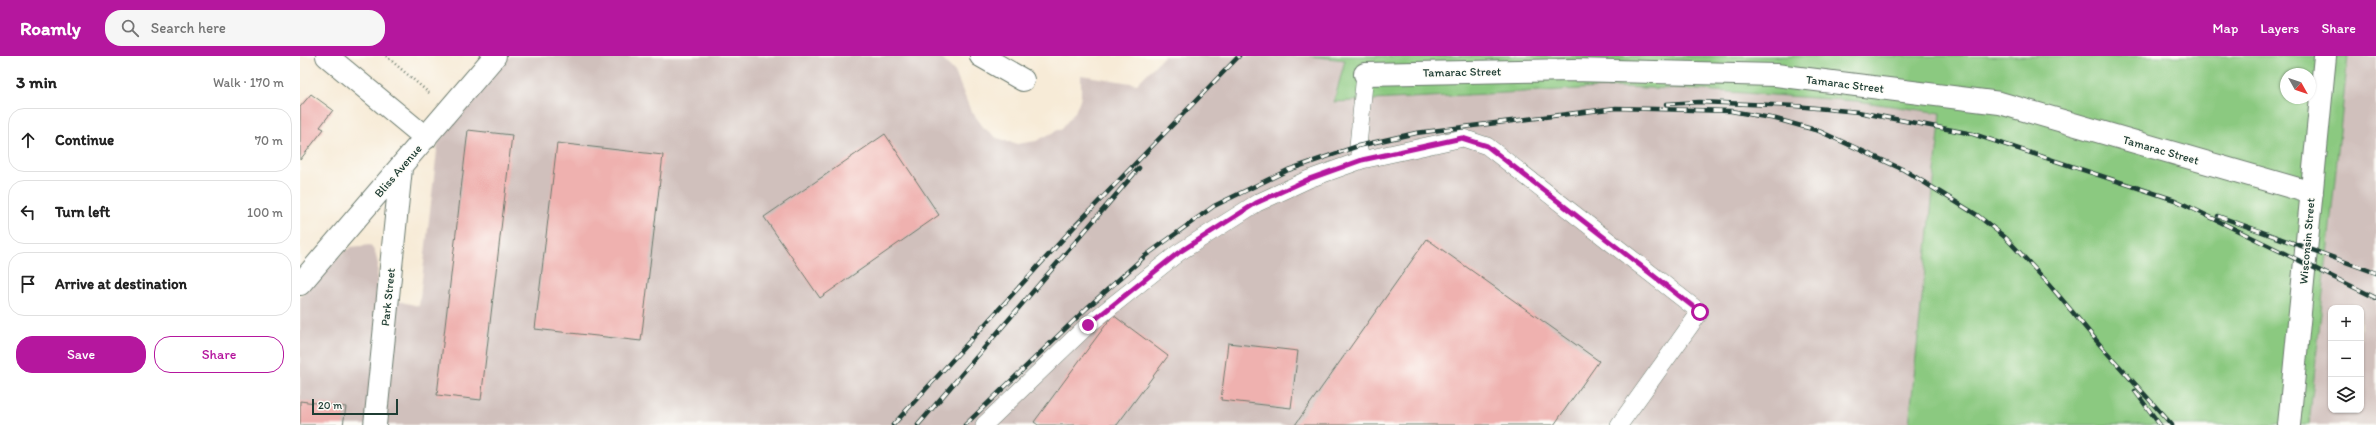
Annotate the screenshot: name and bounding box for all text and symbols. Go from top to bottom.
search box [105,10,385,46]
text: Roamly [20,17,81,40]
icon: search [119,17,141,39]
text: Search here [151,19,226,37]
text: Map [2213,20,2238,37]
text: Layers [2260,20,2299,37]
text: Share [2321,20,2356,37]
street label: Tamarac Street [1423,64,1502,80]
north arrow [2280,68,2316,104]
text: 3 min [16,72,57,92]
street label: Tamarac Street [1805,72,1885,96]
text: Walk · 170 m [213,75,284,90]
icon: ahead [17,129,39,151]
text: Continue [55,131,114,149]
street label: Tamarac Street [2121,132,2201,168]
text: 70 m [255,133,283,148]
street label: Bliss Avenue [371,142,425,200]
street label: Wisconsin Street [2296,197,2318,285]
icon: left [17,201,39,223]
text: Turn left [55,203,110,221]
text: 100 m [247,205,283,220]
street label: Park Street [378,267,398,327]
icon: arrive [17,273,39,295]
text: Arrive at destination [55,275,187,293]
route start [1691,303,1709,321]
map controls [2328,305,2364,413]
button: + [2328,305,2364,341]
route end [1079,316,1097,334]
button: Save [16,336,146,373]
button: Share [154,336,284,373]
button: − [2328,341,2364,377]
button: layers [2328,377,2364,413]
scale bar [312,397,398,416]
text: 20 m [318,399,342,412]

